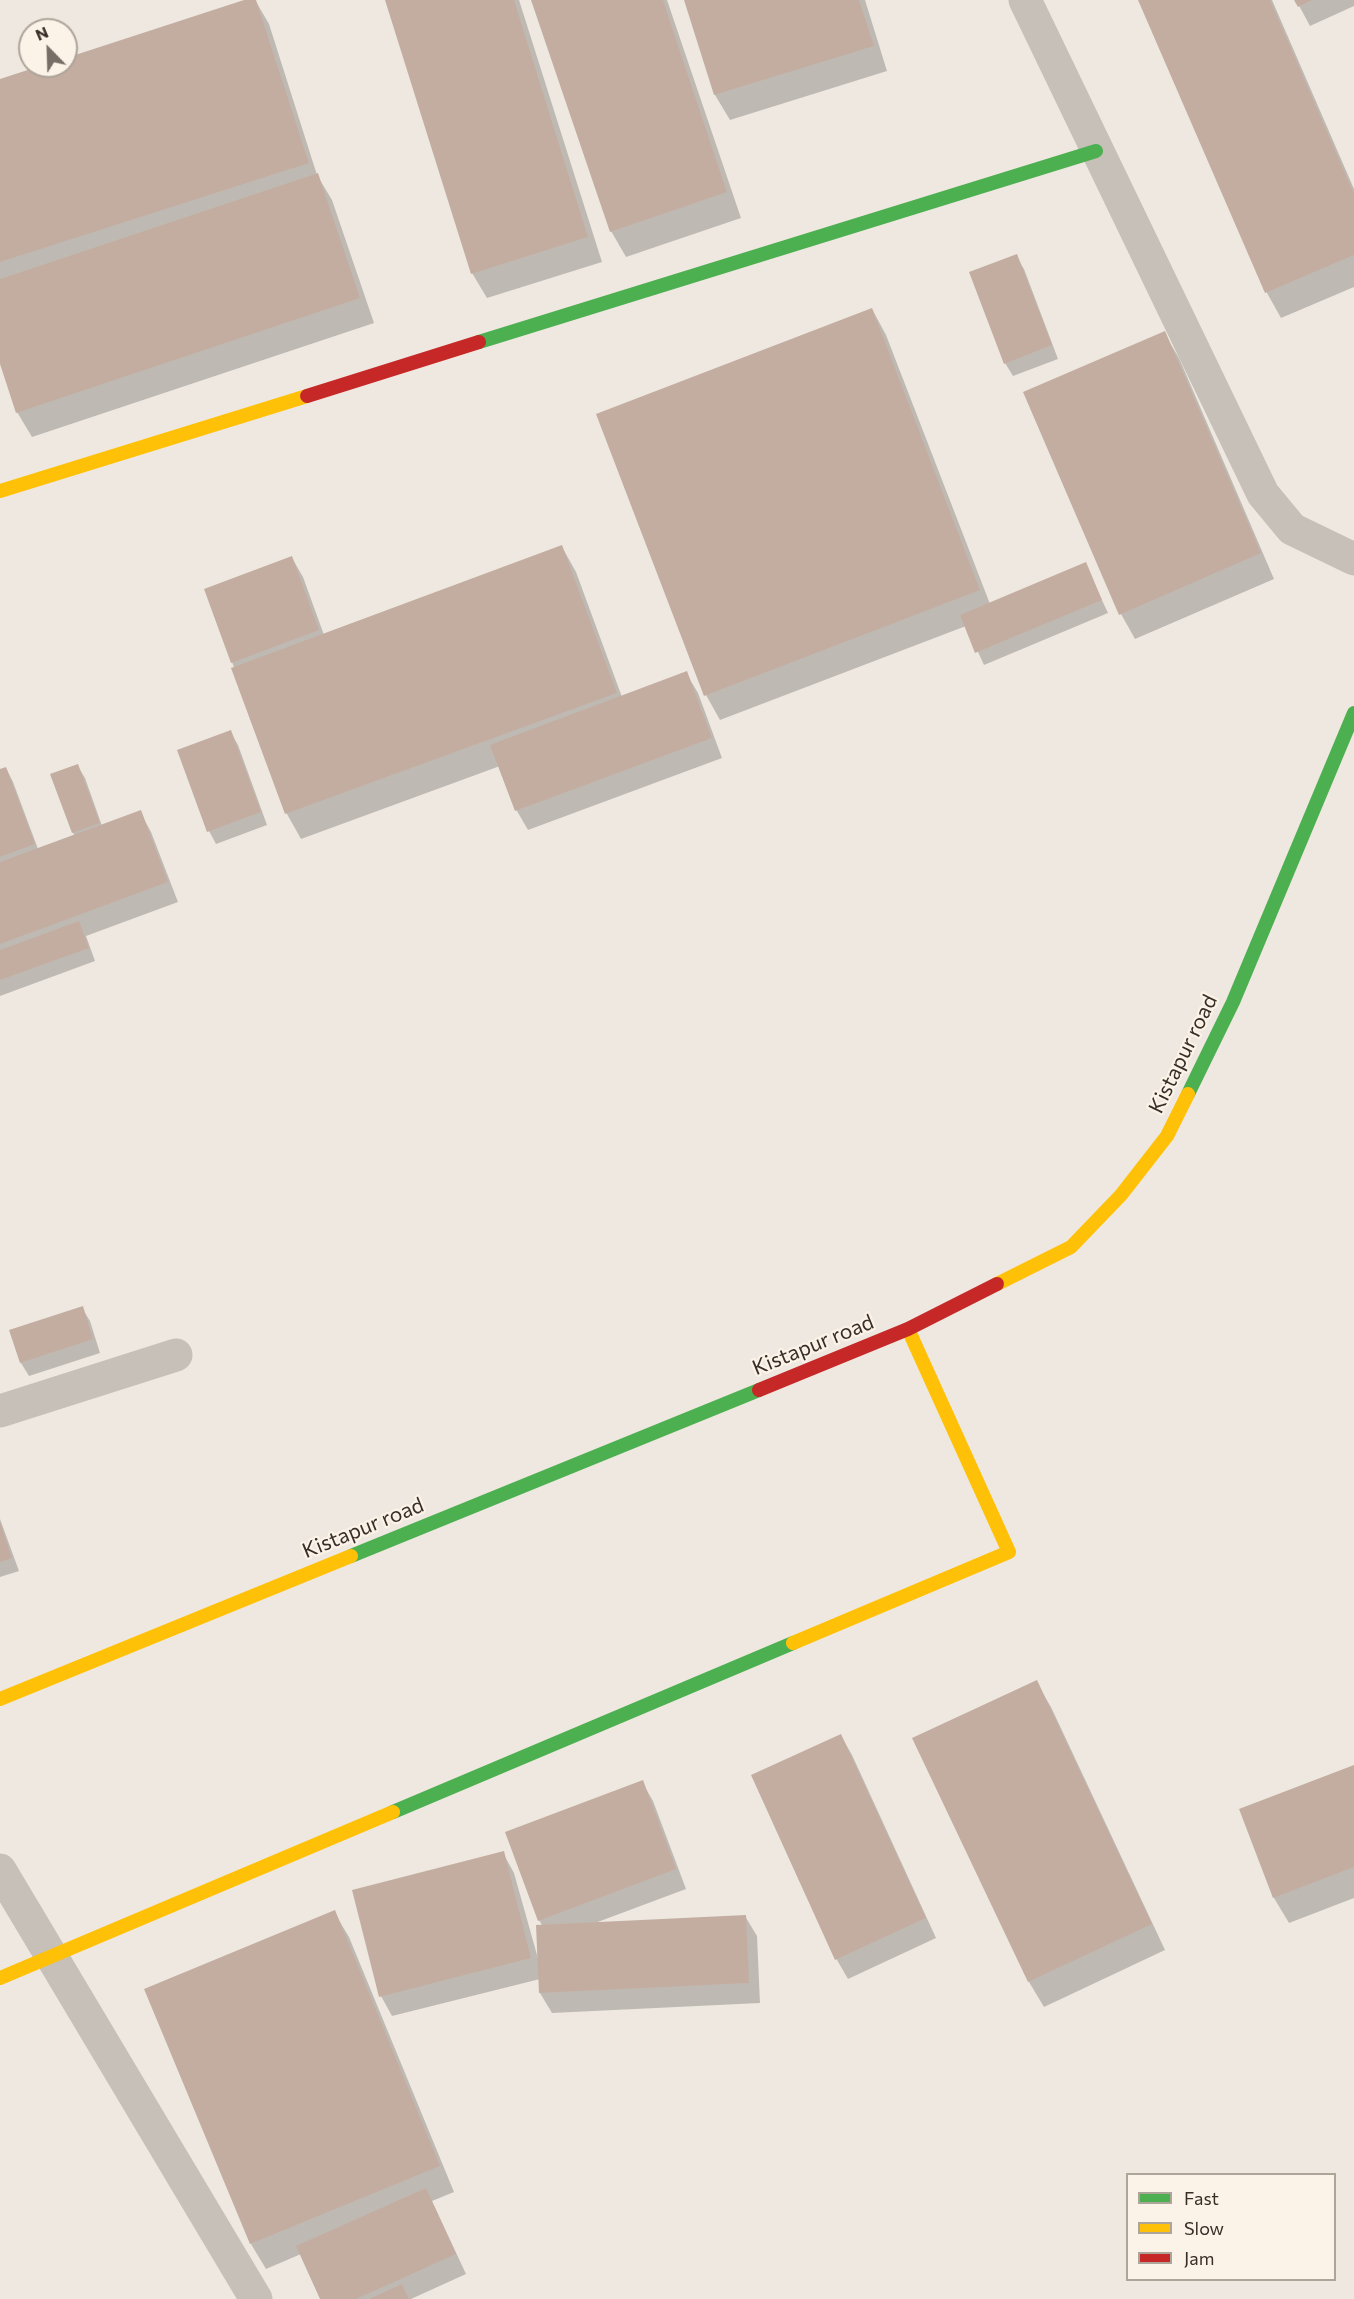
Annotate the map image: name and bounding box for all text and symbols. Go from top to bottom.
north arrow [18,18,78,78]
text: N [32,22,51,44]
street label: Kistapur road [1143,991,1223,1117]
street label: Kistapur road [749,1309,877,1381]
street label: Kistapur road [299,1492,427,1564]
legend [1126,2173,1336,2281]
text: Fast [1184,2187,1219,2209]
text: Slow [1184,2217,1224,2239]
text: Jam [1184,2247,1214,2269]

